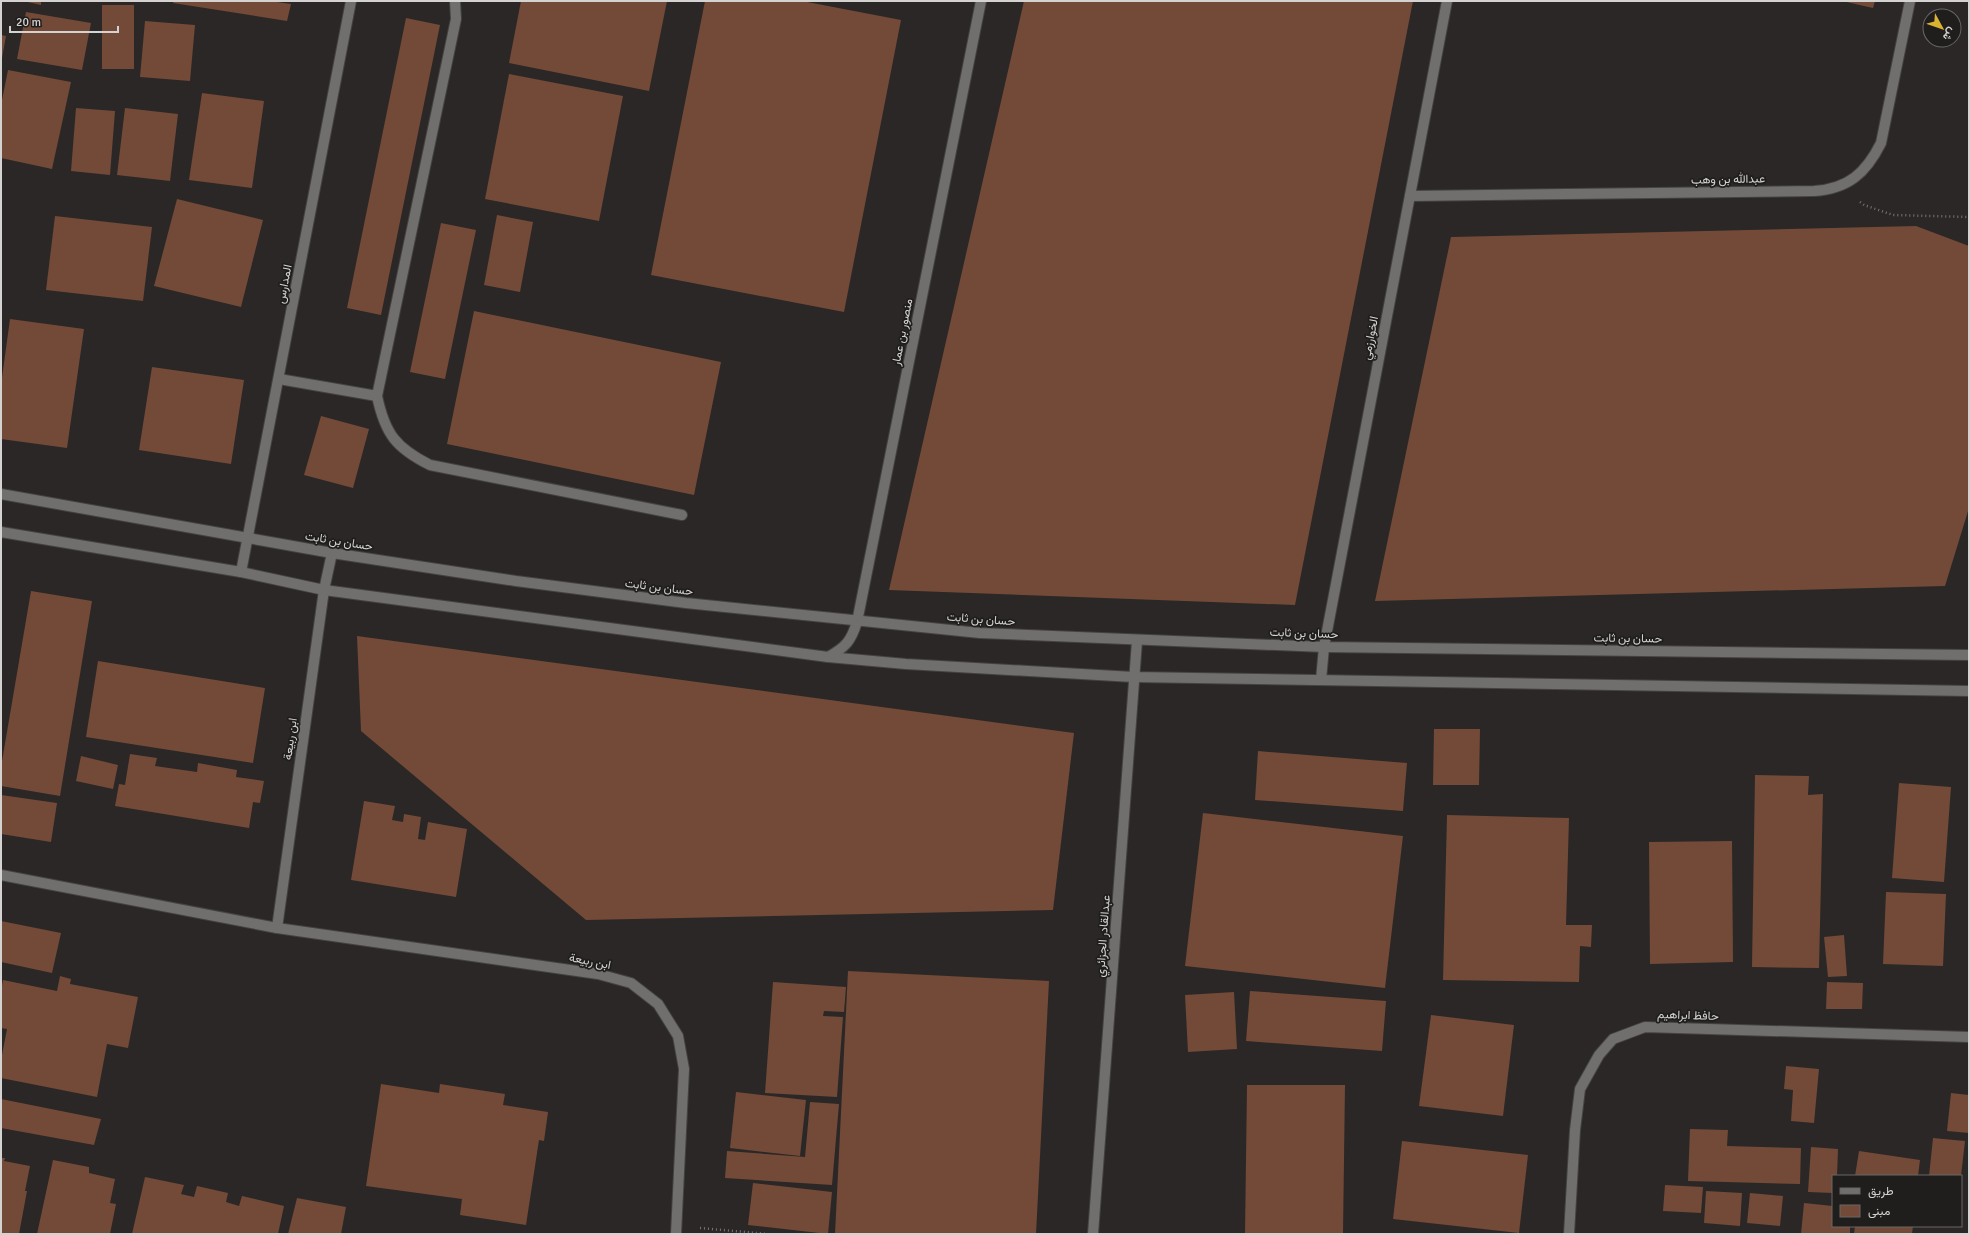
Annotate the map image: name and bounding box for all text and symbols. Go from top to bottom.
scale bar [10,8,118,34]
north arrow [1922,8,1962,48]
text: 20 m [16,15,41,30]
text: ش [1940,25,1959,43]
street label: عبدالله بن وهب [1691,171,1765,188]
street label: المدارس [273,263,296,305]
street label: منصور بن عمار [888,297,916,368]
street label: الخوارزمي [1359,315,1384,362]
street label: حسان بن ثابت [304,529,374,554]
street label: حسان بن ثابت [624,576,694,599]
street label: حسان بن ثابت [946,610,1016,629]
street label: حسان بن ثابت [1269,625,1339,642]
street label: حسان بن ثابت [1594,630,1662,647]
street label: ابن ربيعة [280,717,301,761]
street label: عبدالقادر الجزائري [1093,894,1116,978]
street label: ابن ربيعة [568,950,612,973]
street label: حافظ ابراهيم [1657,1007,1719,1024]
legend [1832,1175,1962,1227]
text: طريق [1868,1184,1894,1199]
text: مبنى [1868,1204,1890,1219]

